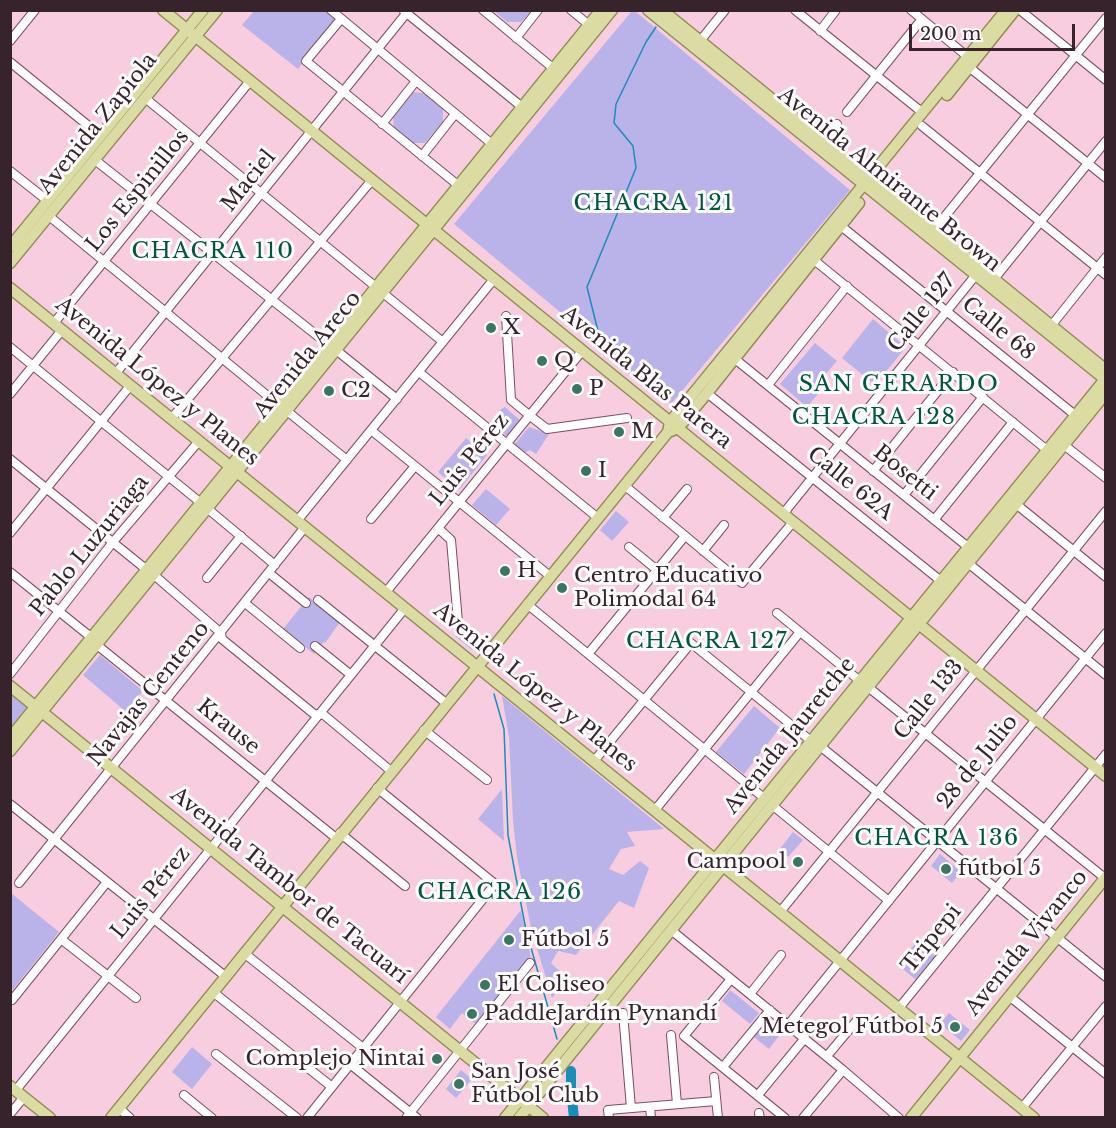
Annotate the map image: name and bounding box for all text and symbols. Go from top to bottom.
scale bar [912,12,1078,50]
text: 200 m [920,23,981,45]
street label: Avenida Zapiola [33,48,163,200]
street label: Avenida Almirante Brown [773,82,1005,278]
street label: Los Espinillos [81,125,195,257]
street label: Maciel [217,145,281,217]
district label: CHACRA 121 [574,191,734,217]
district label: CHACRA 110 [131,239,295,265]
street label: Calle 127 [883,269,961,357]
street label: Avenida Areco [249,286,367,424]
street label: Avenida López y Planes [50,292,264,472]
street label: Calle 68 [956,292,1040,366]
street label: Avenida Blas Parera [556,301,736,455]
place label: X [503,315,520,341]
marker: X [484,321,498,335]
place label: Q [554,348,574,374]
marker: Q [535,354,549,368]
district label: SAN GERARDO [799,372,999,398]
place label: P [589,376,603,402]
place label: C2 [341,378,371,404]
marker: P [570,382,584,396]
marker: C2 [322,384,336,398]
district label: CHACRA 128 [792,405,956,431]
street label: Luis Pérez [425,409,515,511]
place label: M [631,419,654,445]
marker: M [612,425,626,439]
street label: Bosetti [868,440,942,506]
street label: Calle 62A [802,442,898,526]
place label: I [598,458,607,484]
marker: I [579,464,593,478]
street label: Pablo Luzuriaga [25,470,155,622]
place label: H [517,558,536,584]
place label: Centro Educativo Polimodal 64 [574,563,762,613]
marker: H [498,564,512,578]
marker: Centro Educativo Polimodal 64 [555,581,569,595]
street label: Avenida López y Planes [428,598,642,778]
street label: Navajas Centeno [83,617,215,771]
district label: CHACRA 127 [626,629,788,655]
street label: Avenida Jauretche [719,653,861,819]
street label: Calle 133 [889,655,969,745]
street label: Krause [191,694,265,760]
street label: 28 de Julio [932,710,1024,814]
street label: Avenida Tambor de Tacuarí [165,782,413,990]
district label: CHACRA 136 [854,826,1020,852]
street label: Luis Pérez [106,842,196,944]
place label: Campool [686,849,786,875]
marker: Campool [791,855,805,869]
place label: fútbol 5 [958,856,1041,882]
marker: fútbol 5 [939,862,953,876]
street label: Avenida Vivanco [961,865,1093,1021]
district label: CHACRA 126 [417,880,583,906]
street label: Tripepi [897,900,967,978]
place label: Fútbol 5 [521,927,609,953]
marker: Fútbol 5 [502,933,516,947]
place label: El Coliseo [497,972,605,998]
marker: El Coliseo [478,978,492,992]
place label: PaddleJardín Pynandí [484,1001,717,1027]
marker: PaddleJardín Pynandí [465,1007,479,1021]
place label: Metegol Fútbol 5 [761,1014,943,1040]
marker: Metegol Fútbol 5 [948,1020,962,1034]
place label: Complejo Nintai [246,1046,425,1072]
marker: Complejo Nintai [430,1052,444,1066]
place label: San José Fútbol Club [471,1059,599,1109]
marker: San José Fútbol Club [452,1077,466,1091]

